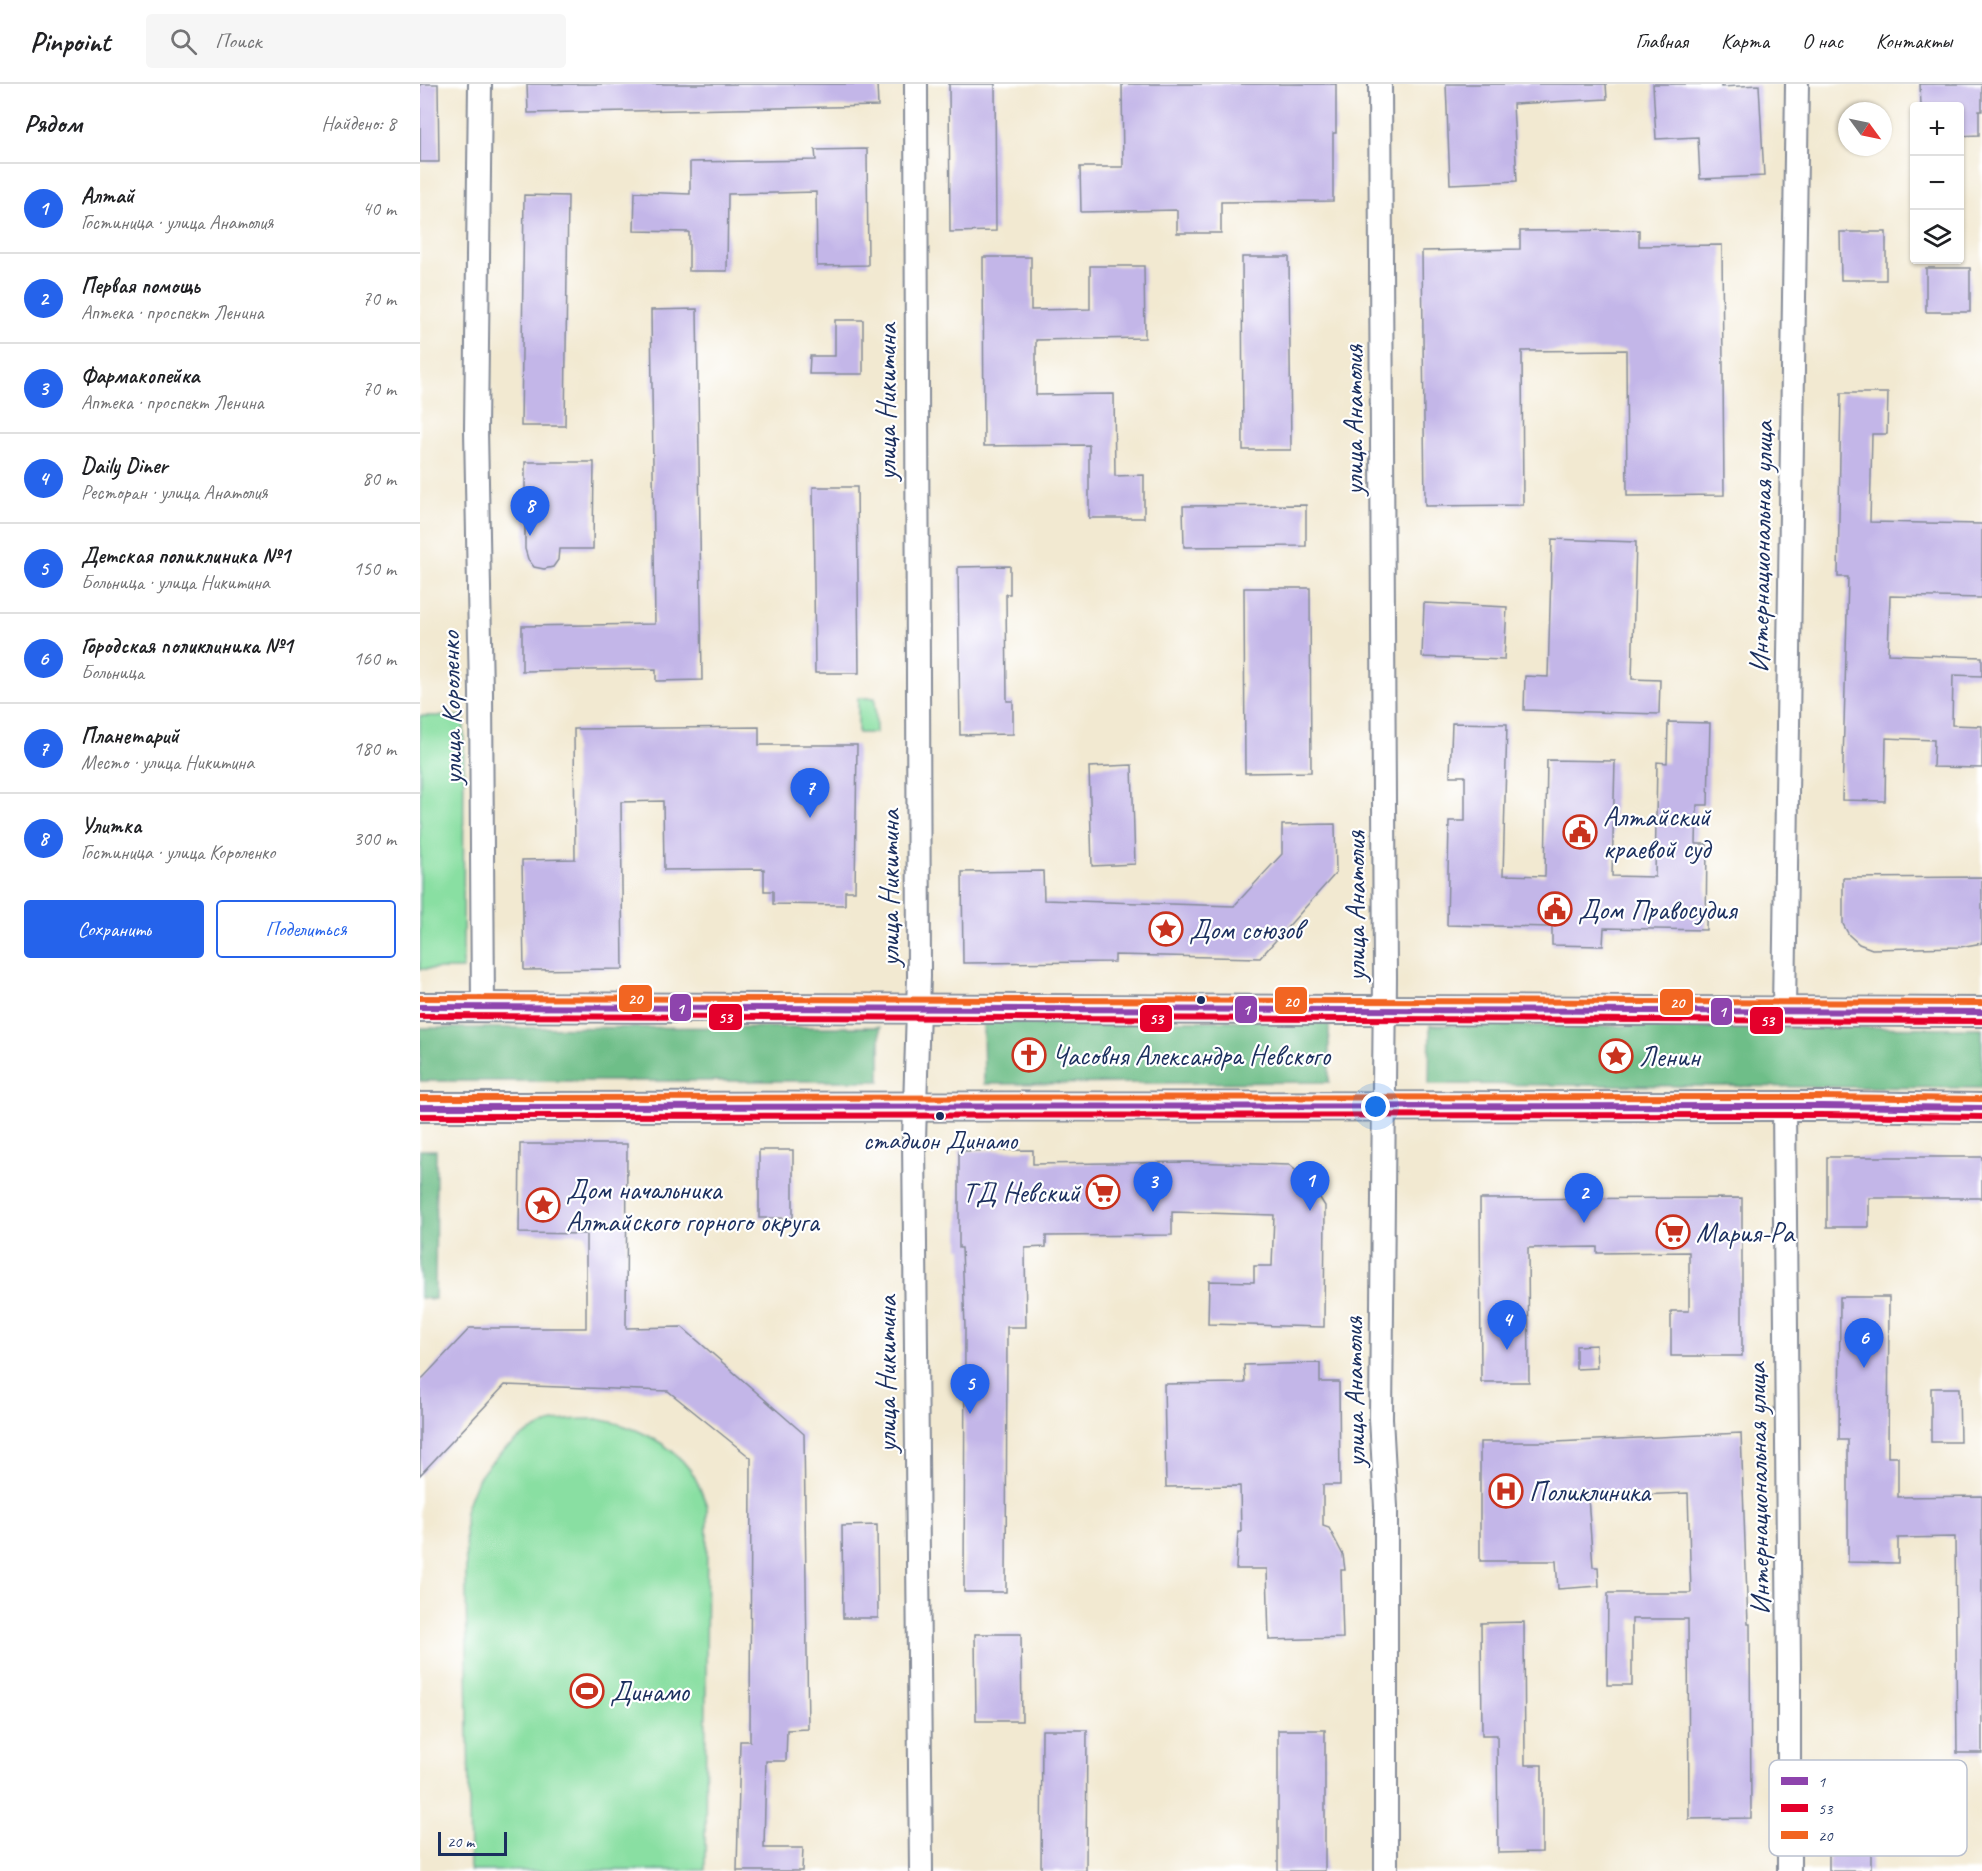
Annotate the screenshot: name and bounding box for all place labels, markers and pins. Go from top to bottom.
pin: 8 [510,486,550,536]
pin: 7 [790,768,830,818]
place label: Алтайский краевой суд [1603,799,1713,866]
public building icon: Алтайский краевой суд [1562,814,1598,850]
public building icon: Дом Правосудия [1537,891,1573,927]
place label: Дом Правосудия [1578,892,1739,927]
place icon: Дом союзов [1148,911,1184,947]
place label: Дом союзов [1189,912,1309,947]
unlabelled marker [1195,994,1207,1006]
church icon: Часовня Александра Невского [1011,1037,1047,1073]
place label: Часовня Александра Невского [1052,1038,1332,1073]
place icon: Ленин [1598,1038,1634,1074]
place label: Ленин [1639,1039,1701,1074]
marker: стадион Динамо [934,1110,946,1122]
place label: стадион Динамо [863,1124,1019,1157]
pin: 3 [1134,1162,1172,1212]
pin: 1 [1290,1162,1330,1211]
place label: Дом начальника Алтайского горного округа [566,1172,820,1239]
supermarket icon: ТД Невский [1085,1174,1121,1210]
pin: 2 [1564,1174,1604,1223]
place label: ТД Невский [963,1175,1081,1210]
place icon: Дом начальника Алтайского горного округа [525,1187,561,1223]
supermarket icon: Мария-Ра [1655,1214,1691,1250]
place label: Мария-Ра [1696,1215,1796,1250]
pin: 4 [1488,1300,1526,1350]
pin: 6 [1844,1318,1884,1368]
pin: 5 [950,1364,990,1414]
hospital icon: Поликлиника [1488,1473,1524,1509]
place label: Поликлиника [1529,1474,1652,1509]
sports icon: Динамо [569,1673,605,1709]
place label: Динамо [610,1674,691,1709]

